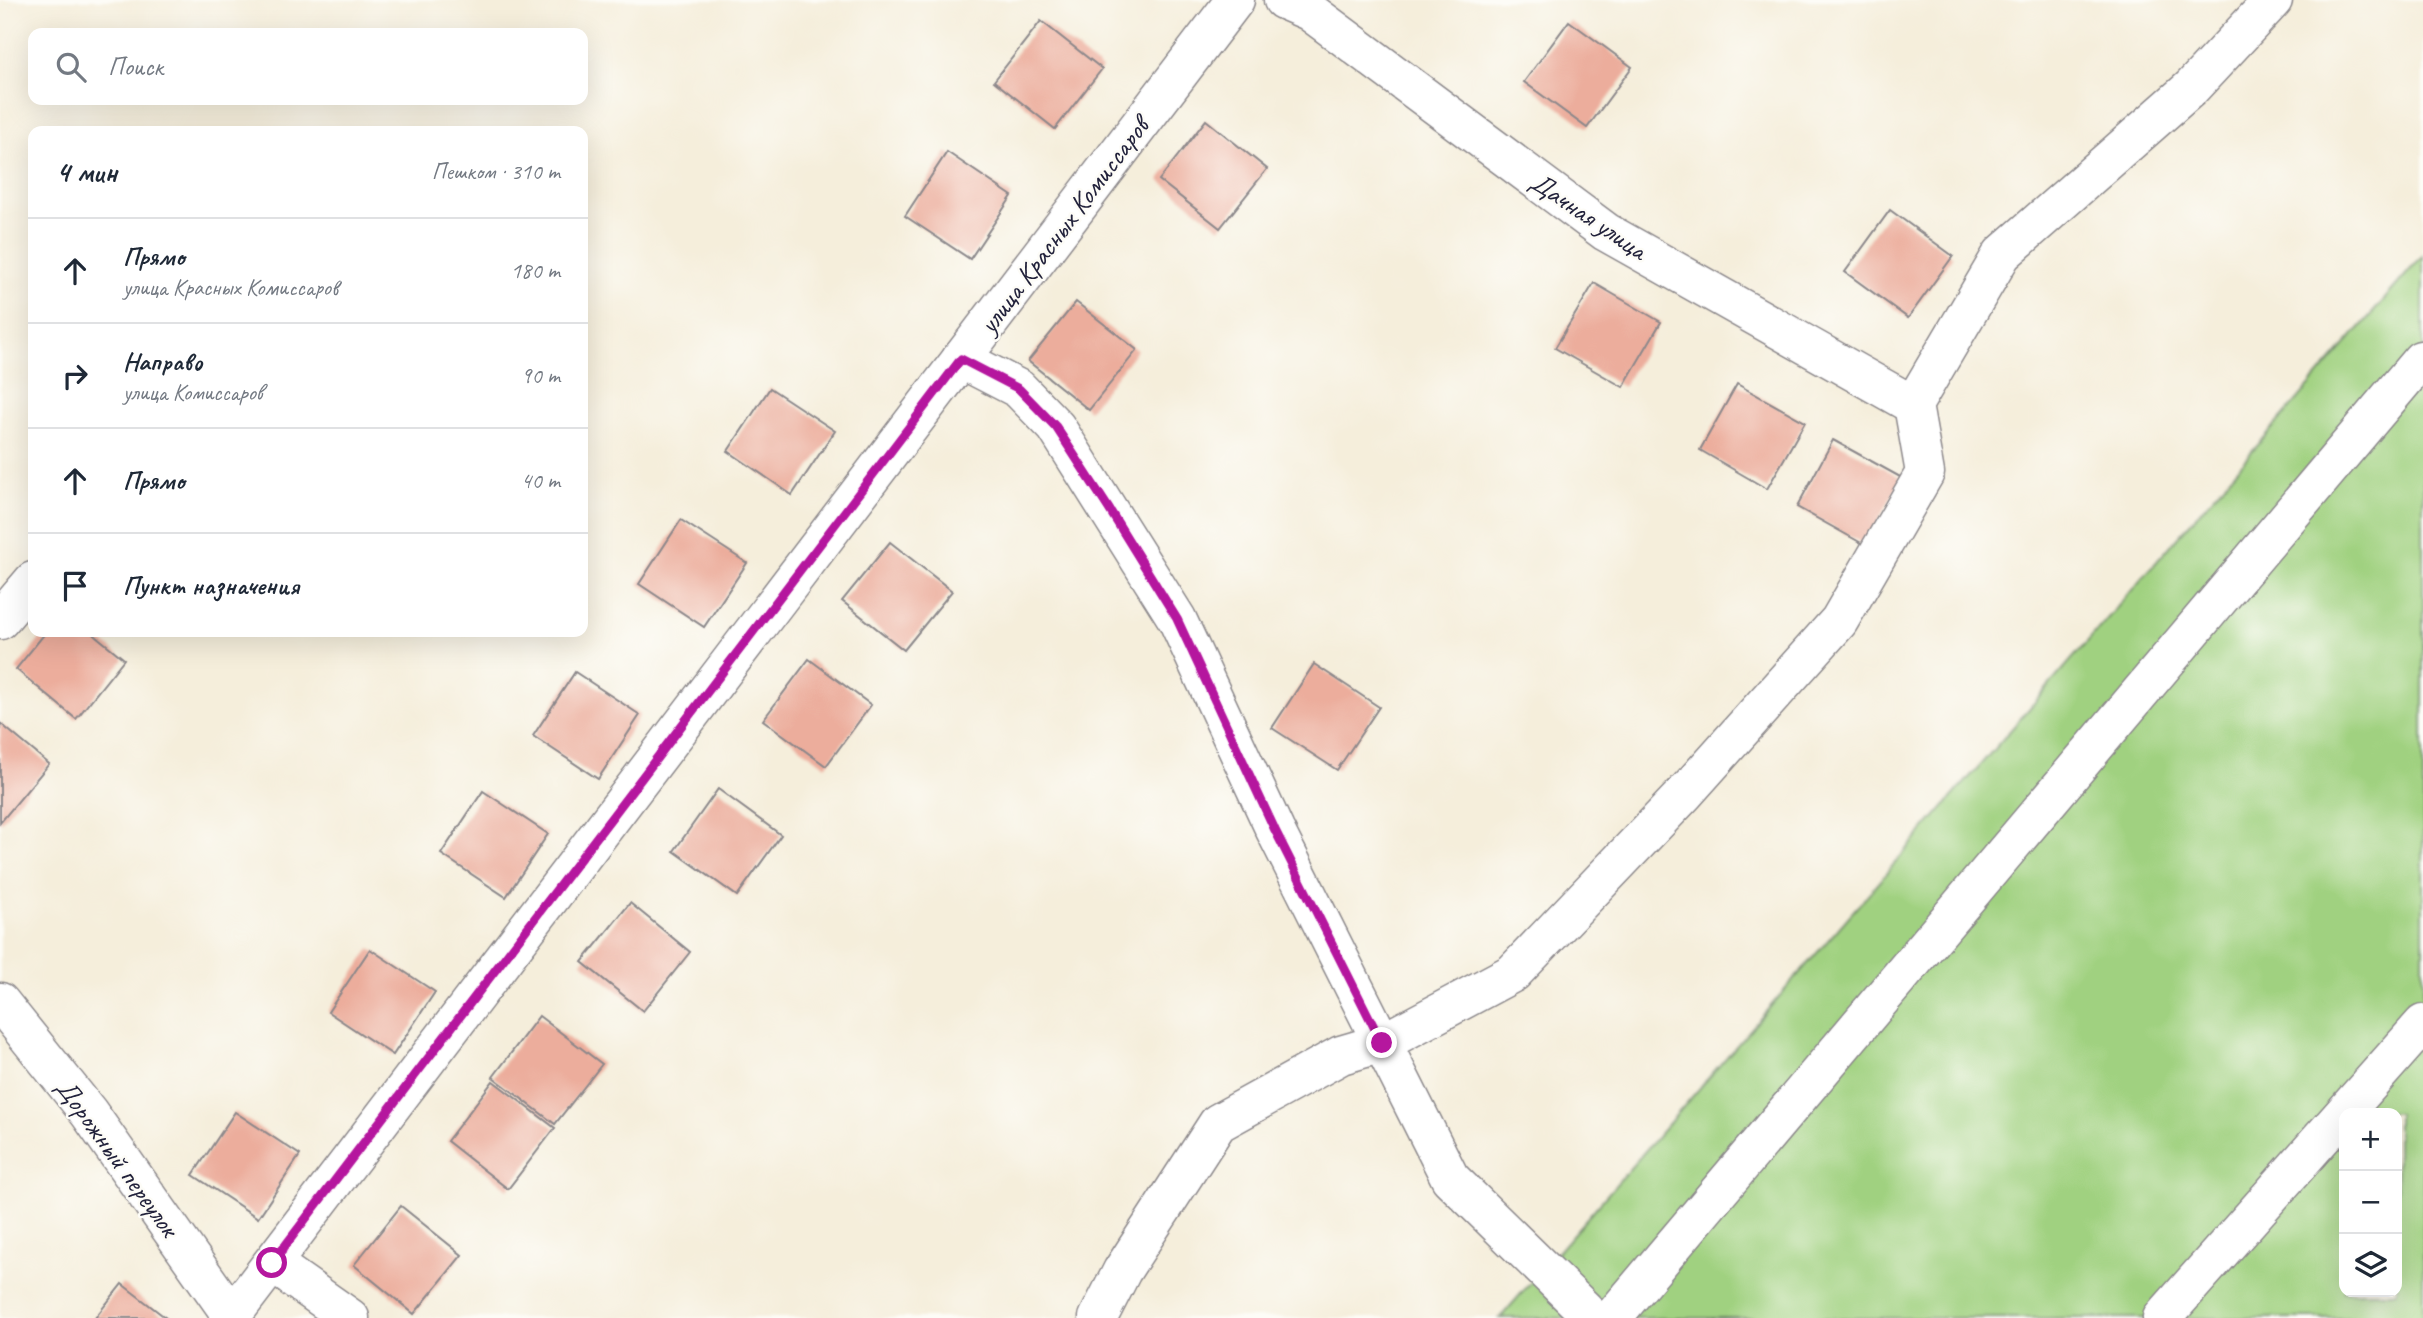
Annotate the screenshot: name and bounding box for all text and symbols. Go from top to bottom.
search box [28,28,588,105]
icon: search [52,48,90,86]
text: Поиск [108,50,163,83]
street label: улица Красных Комиссаров [969,106,1159,342]
text: 4 мин [56,153,117,191]
text: Пешком · 310 m [432,157,560,186]
street label: Дачная улица [1523,163,1656,269]
text: Прямо [123,240,185,273]
icon: ahead [56,252,94,290]
text: 180 m [511,256,560,285]
text: улица Красных Комиссаров [123,273,338,302]
text: Направо [123,345,202,378]
icon: right [56,357,94,395]
text: 90 m [521,361,560,390]
text: улица Комиссаров [123,378,263,407]
icon: ahead [56,462,94,500]
text: Прямо [123,464,185,497]
text: 40 m [521,466,560,495]
icon: arrive [56,567,94,605]
text: Пункт назначения [123,569,299,602]
route end [1366,1027,1397,1058]
street label: Дорожный переулок [48,1071,188,1246]
map controls [2339,1108,2402,1297]
button: + [2339,1108,2402,1171]
button: − [2339,1171,2402,1234]
button: layers [2339,1234,2402,1297]
route start [256,1247,287,1278]

